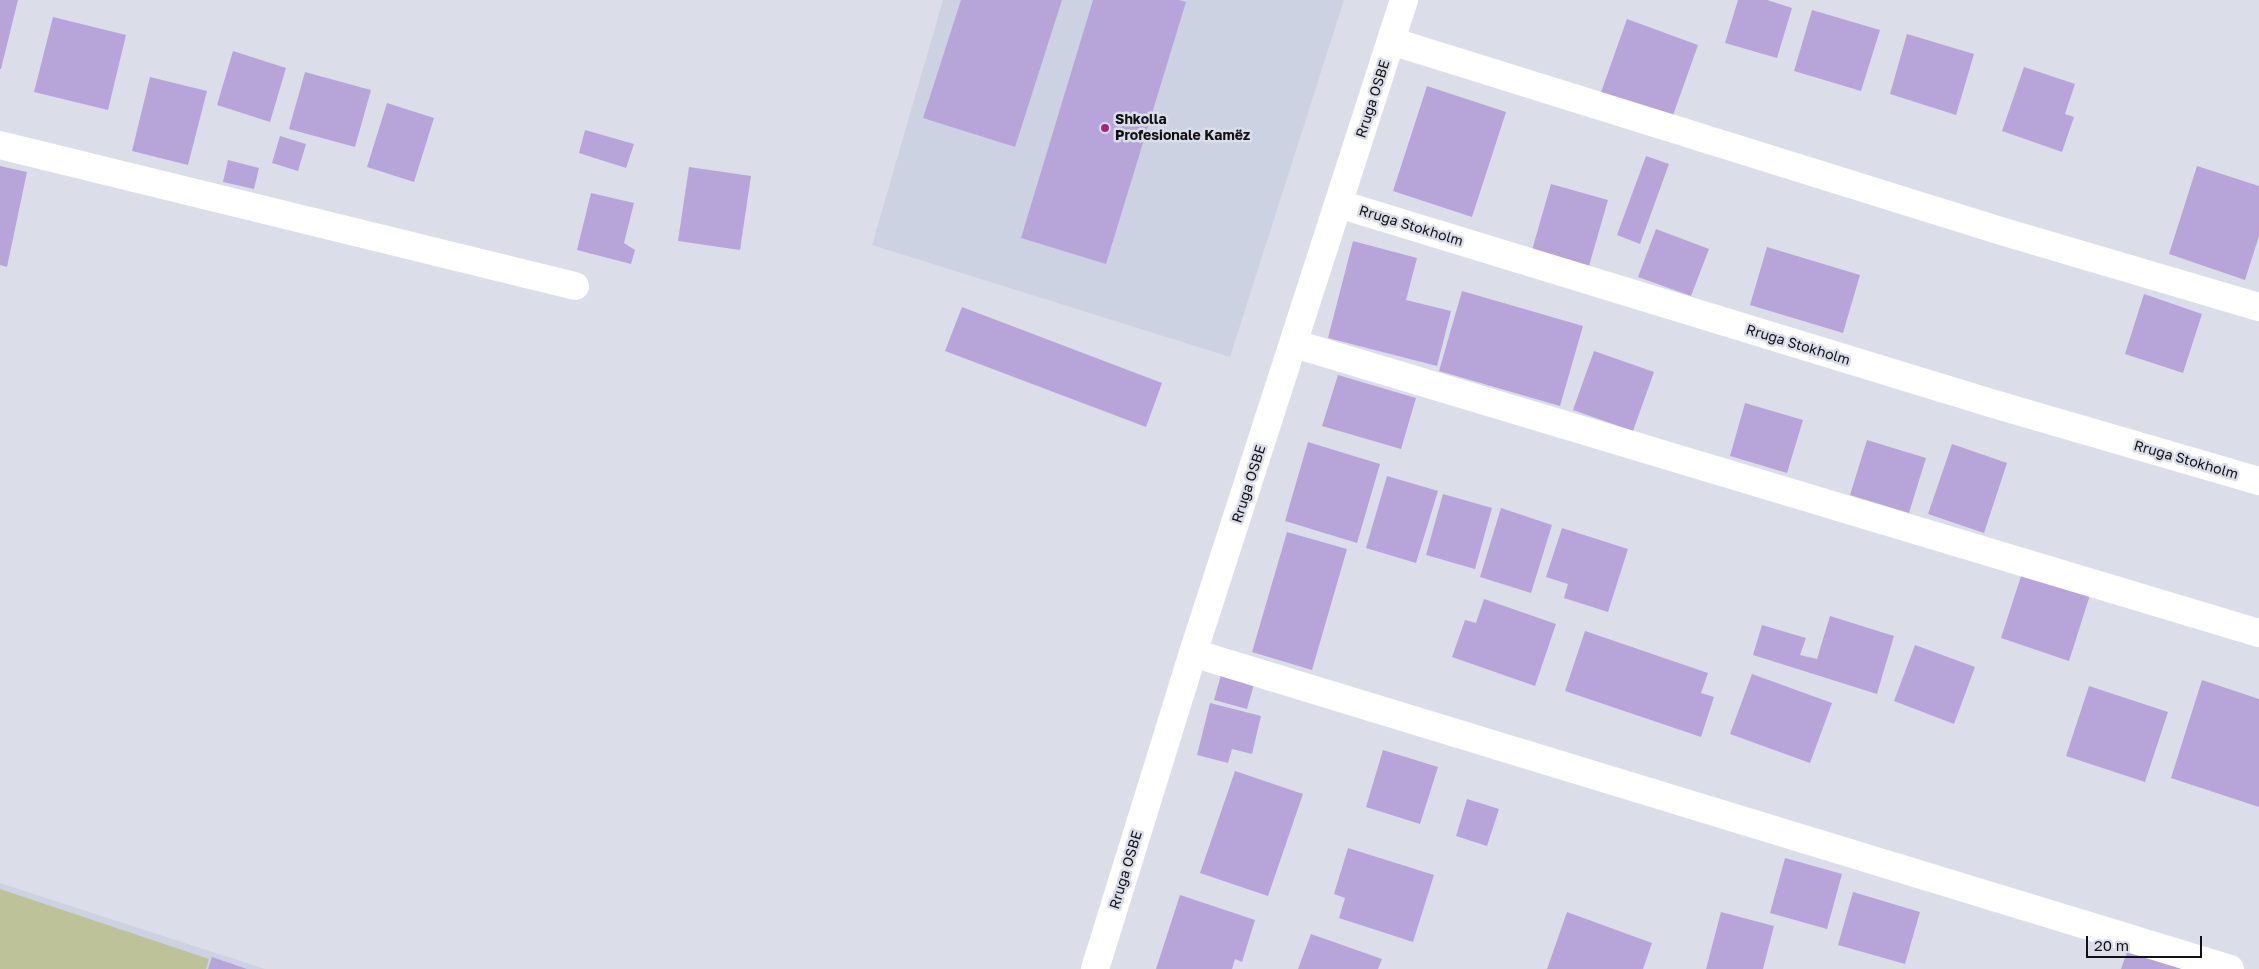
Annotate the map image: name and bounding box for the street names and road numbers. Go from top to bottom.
street label: Rruga OSBE [1353,58,1393,140]
street label: Rruga Stokholm [1357,202,1465,250]
street label: Rruga Stokholm [1744,321,1852,369]
street label: Rruga Stokholm [2132,437,2240,483]
street label: Rruga OSBE [1229,443,1269,525]
street label: Rruga OSBE [1106,829,1146,911]

